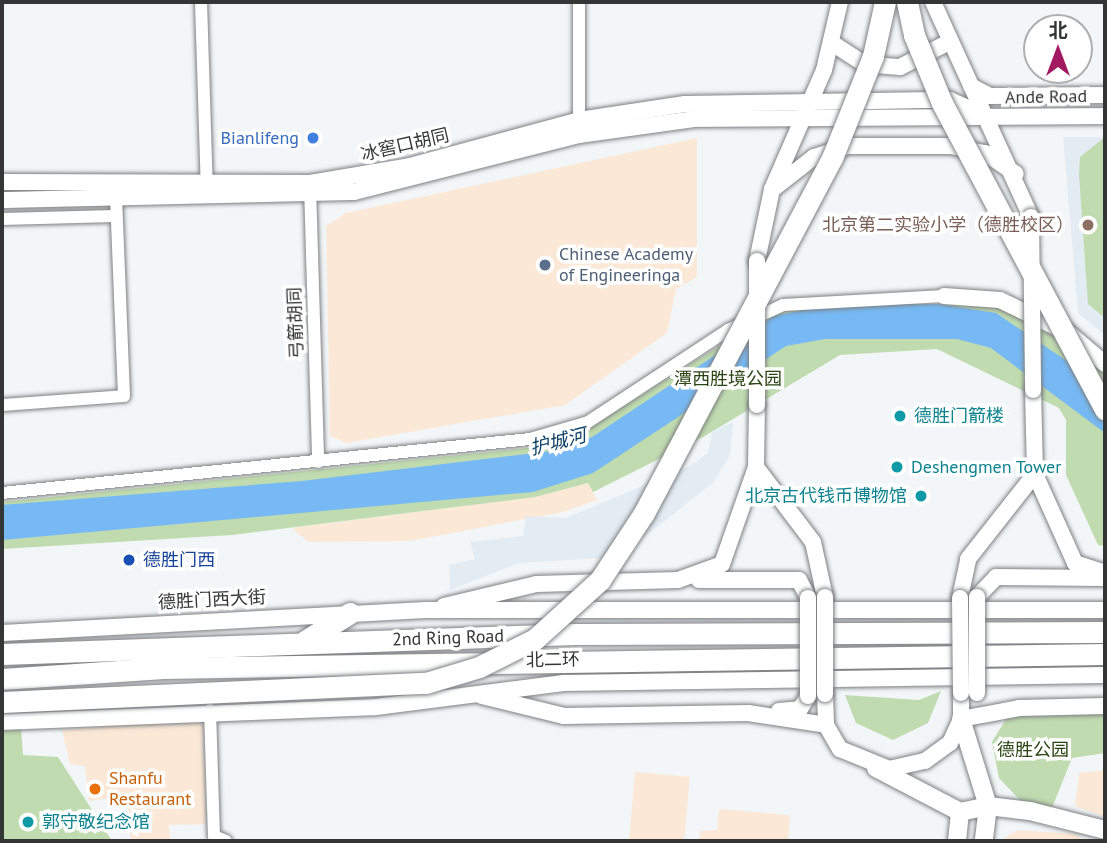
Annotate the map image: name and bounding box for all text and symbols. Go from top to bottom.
north arrow [1023,14,1093,84]
text: 北 [1048,18,1068,42]
street label: Ande Road [1005,85,1087,109]
street label: 冰窖口胡同 [359,124,451,166]
place label: Bianlifeng [221,127,299,149]
marker: Bianlifeng [305,130,321,146]
place label: 北京第二实验小学（德胜校区） [822,214,1074,236]
marker: 北京第二实验小学（德胜校区） [1080,217,1096,233]
place label: Chinese Academy of Engineeringa [559,244,694,286]
marker: Chinese Academy of Engineeringa [537,257,553,273]
street label: 弓箭胡同 [284,287,308,359]
park label: 潭西胜境公园 [674,368,782,390]
place label: 德胜门箭楼 [914,405,1004,427]
marker: 德胜门箭楼 [892,408,908,424]
water label: 护城河 [528,424,588,460]
place label: Deshengmen Tower [911,456,1062,478]
marker: Deshengmen Tower [889,459,905,475]
place label: 北京古代钱币博物馆 [745,485,907,507]
marker: 北京古代钱币博物馆 [913,488,929,504]
place label: 德胜门西 [143,549,215,571]
marker: 德胜门西 [121,552,137,568]
street label: 德胜门西大街 [158,586,266,614]
street label: 2nd Ring Road [392,625,504,651]
street label: 北二环 [526,649,580,671]
park label: 德胜公园 [997,739,1069,761]
place label: Shanfu Restaurant [109,768,191,810]
marker: Shanfu Restaurant [87,781,103,797]
place label: 郭守敬纪念馆 [42,811,150,833]
marker: 郭守敬纪念馆 [20,814,36,830]

